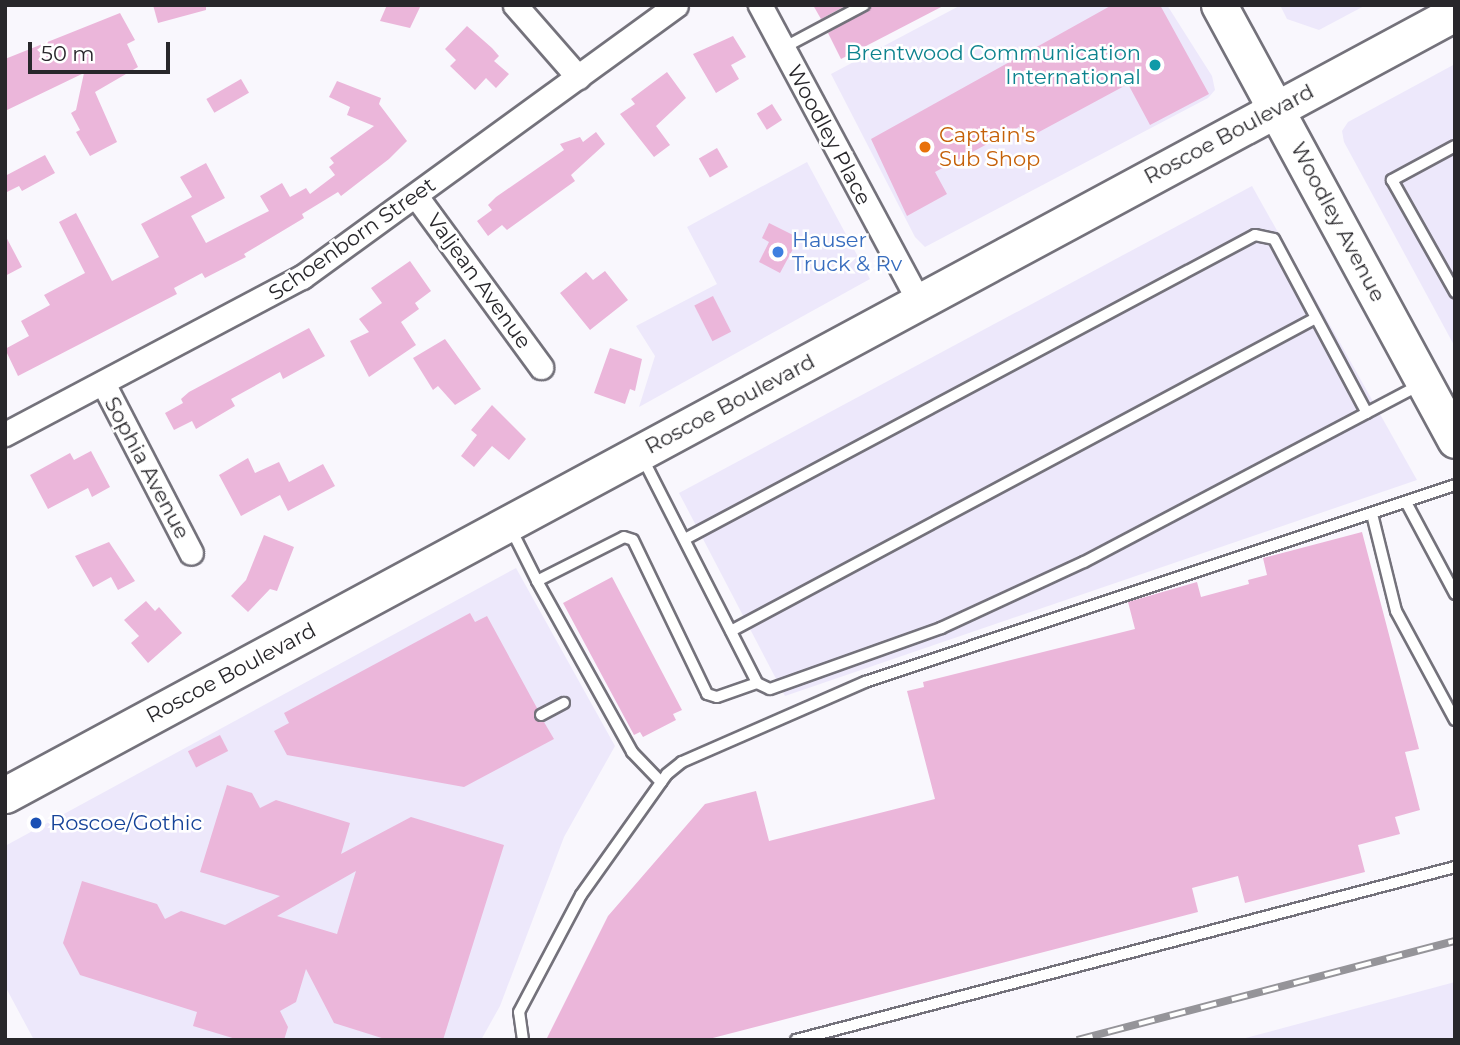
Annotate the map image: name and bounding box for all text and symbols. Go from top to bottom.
scale bar [32,28,173,72]
place label: Brentwood Communication International [846,40,1141,90]
text: 50 m [41,41,95,66]
marker: Brentwood Communication International [1147,57,1163,73]
street label: Woodley Place [781,61,877,209]
street label: Roscoe Boulevard [1140,79,1318,189]
place label: Captain's Sub Shop [939,122,1040,172]
street label: Woodley Avenue [1285,138,1391,306]
marker: Captain's Sub Shop [917,139,933,155]
street label: Schoenborn Street [264,172,440,306]
street label: Valjean Avenue [421,208,537,354]
place label: Hauser Truck & Rv [792,227,902,277]
marker: Hauser Truck & Rv [770,244,786,260]
street label: Roscoe Boulevard [641,349,819,459]
street label: Sophia Avenue [99,393,195,543]
street label: Roscoe Boulevard [142,618,320,728]
place label: Roscoe/Gothic [50,810,202,836]
marker: Roscoe/Gothic [28,815,44,831]

